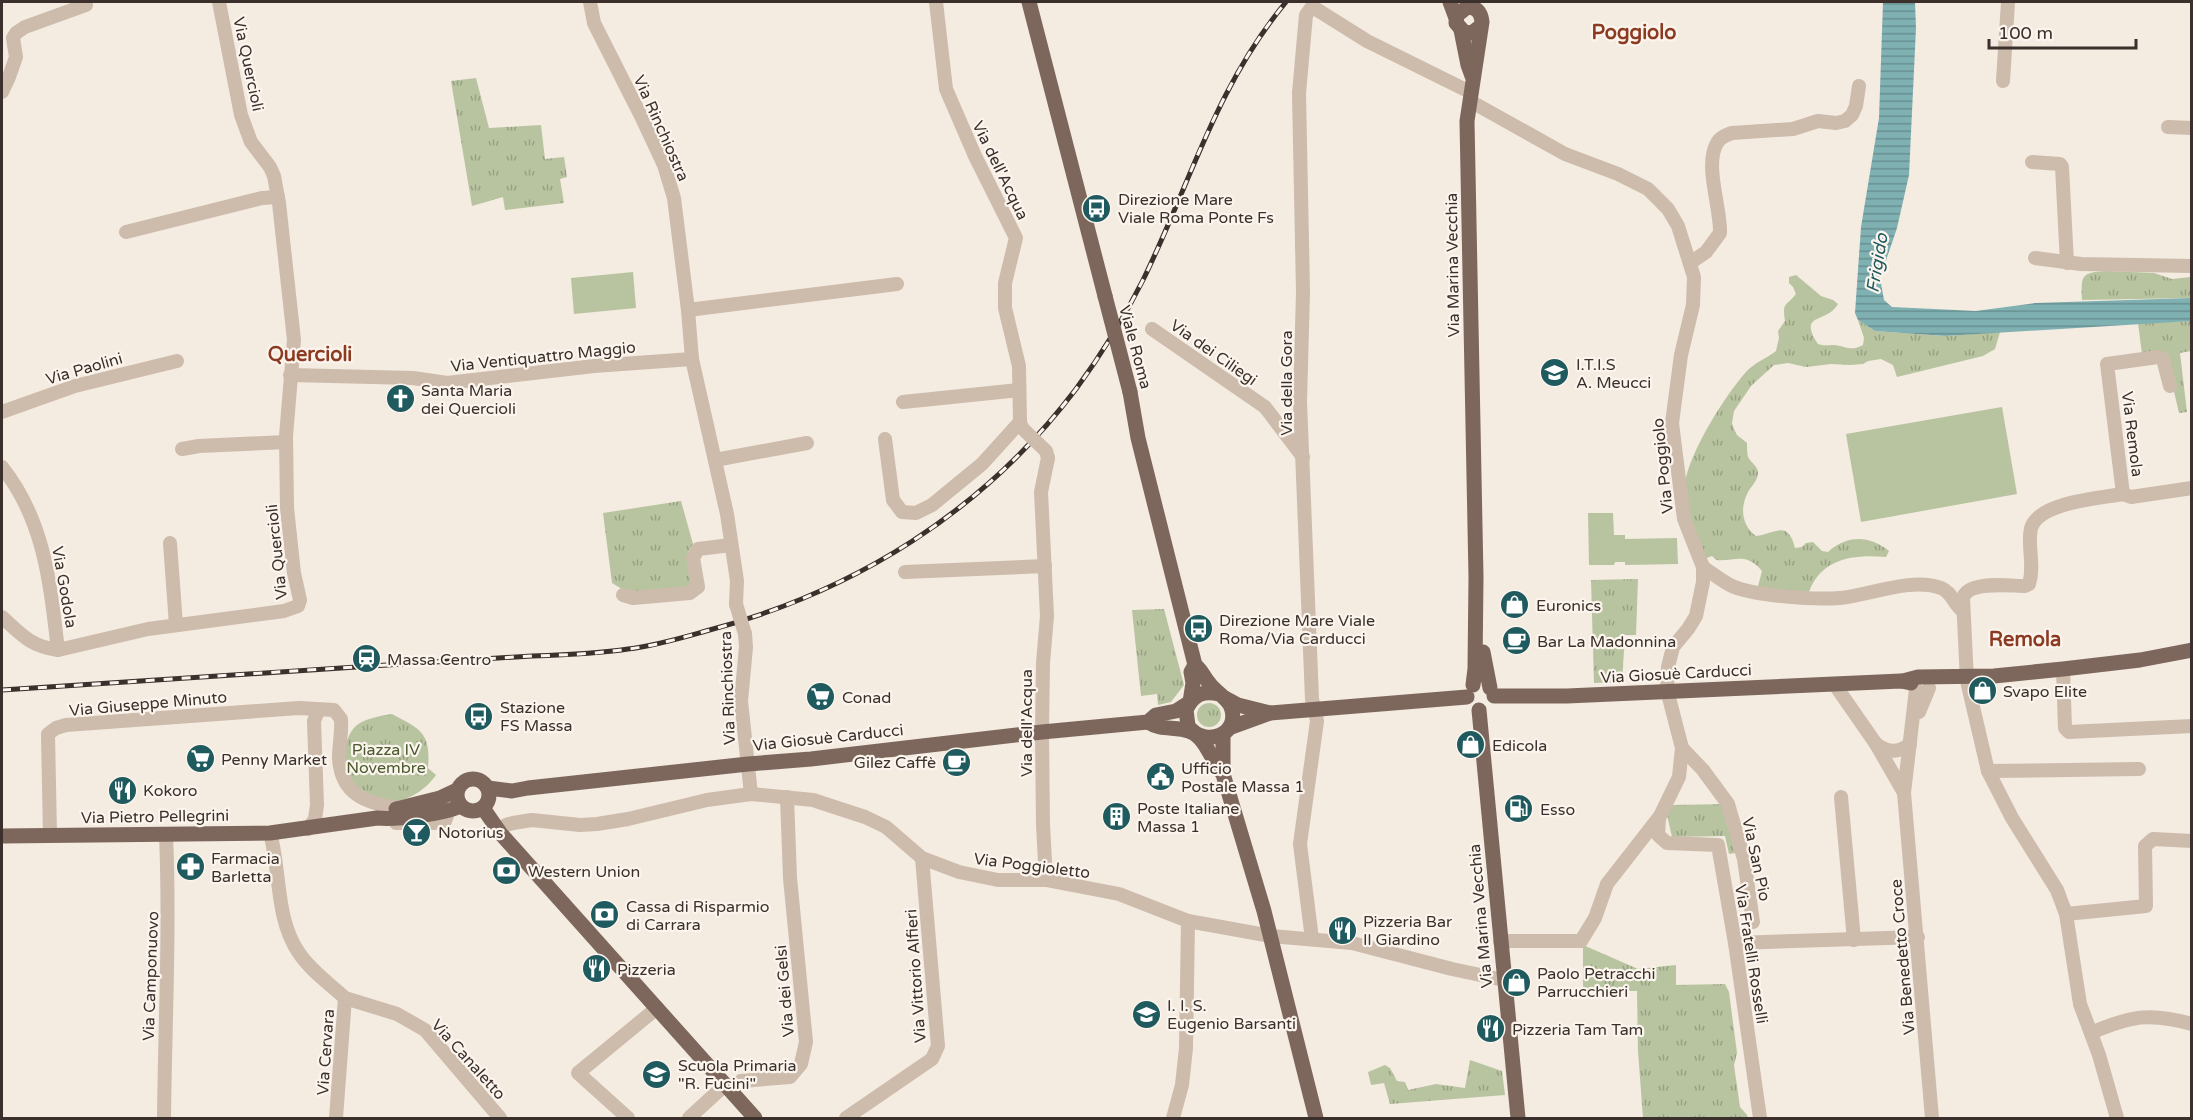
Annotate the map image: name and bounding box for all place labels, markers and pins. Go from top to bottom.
place label: Direzione Mare Viale Roma Ponte Fs [1118,190,1274,228]
bus stop icon: Direzione Mare Viale Roma Ponte Fs [1081,192,1113,224]
place label: I.T.I.S A. Meucci [1576,355,1651,393]
school or university icon: I.T.I.S A. Meucci [1539,357,1571,389]
place label: Santa Maria dei Quercioli [421,381,516,419]
church icon: Santa Maria dei Quercioli [384,383,416,415]
shop icon: Euronics [1499,589,1531,621]
place label: Euronics [1536,596,1601,616]
place label: Direzione Mare Viale Roma/Via Carducci [1219,611,1375,649]
bus stop icon: Direzione Mare Viale Roma/Via Carducci [1182,613,1214,645]
cafe icon: Bar La Madonnina [1500,625,1532,657]
place label: Bar La Madonnina [1537,632,1676,652]
station icon: Massa Centro [350,643,382,675]
place label: Massa Centro [387,650,491,670]
shop icon: Svapo Elite [1966,675,1998,707]
supermarket icon: Conad [805,681,837,713]
place label: Svapo Elite [2003,682,2087,702]
place label: Conad [842,688,891,708]
place label: Stazione FS Massa [500,698,573,736]
bus stop icon: Stazione FS Massa [463,700,495,732]
shop icon: Edicola [1455,729,1487,761]
place label: Edicola [1492,736,1547,756]
supermarket icon: Penny Market [184,743,216,775]
cafe icon: Gilez Caffè [941,746,973,778]
place label: Penny Market [221,750,327,770]
place label: Gilez Caffè [854,753,936,773]
place label: Ufficio Postale Massa 1 [1181,759,1304,797]
public building icon: Ufficio Postale Massa 1 [1144,761,1176,793]
restaurant icon: Kokoro [106,774,138,806]
place label: Kokoro [143,781,197,801]
fuel station icon: Esso [1503,793,1535,825]
place label: Poste Italiane Massa 1 [1137,799,1239,837]
place label: Esso [1540,800,1575,820]
building icon: Poste Italiane Massa 1 [1100,801,1132,833]
bar icon: Notorius [401,816,433,848]
place label: Notorius [438,823,504,843]
place label: Farmacia Barletta [211,849,280,887]
pharmacy icon: Farmacia Barletta [174,851,206,883]
bank icon: Western Union [491,855,523,887]
place label: Western Union [528,862,640,882]
place label: Cassa di Risparmio di Carrara [626,897,770,935]
bank icon: Cassa di Risparmio di Carrara [589,899,621,931]
place label: Pizzeria Bar Il Giardino [1363,912,1453,950]
restaurant icon: Pizzeria Bar Il Giardino [1326,914,1358,946]
restaurant icon: Pizzeria [580,953,612,985]
place label: Pizzeria [617,960,676,980]
place label: Paolo Petracchi Parrucchieri [1537,964,1655,1002]
shop icon: Paolo Petracchi Parrucchieri [1500,966,1532,998]
place label: I. I. S. Eugenio Barsanti [1167,996,1296,1034]
school or university icon: I. I. S. Eugenio Barsanti [1130,998,1162,1030]
restaurant icon: Pizzeria Tam Tam [1475,1013,1507,1045]
place label: Pizzeria Tam Tam [1512,1020,1643,1040]
place label: Scuola Primaria "R. Fucini" [678,1056,797,1094]
school or university icon: Scuola Primaria "R. Fucini" [641,1058,673,1090]

